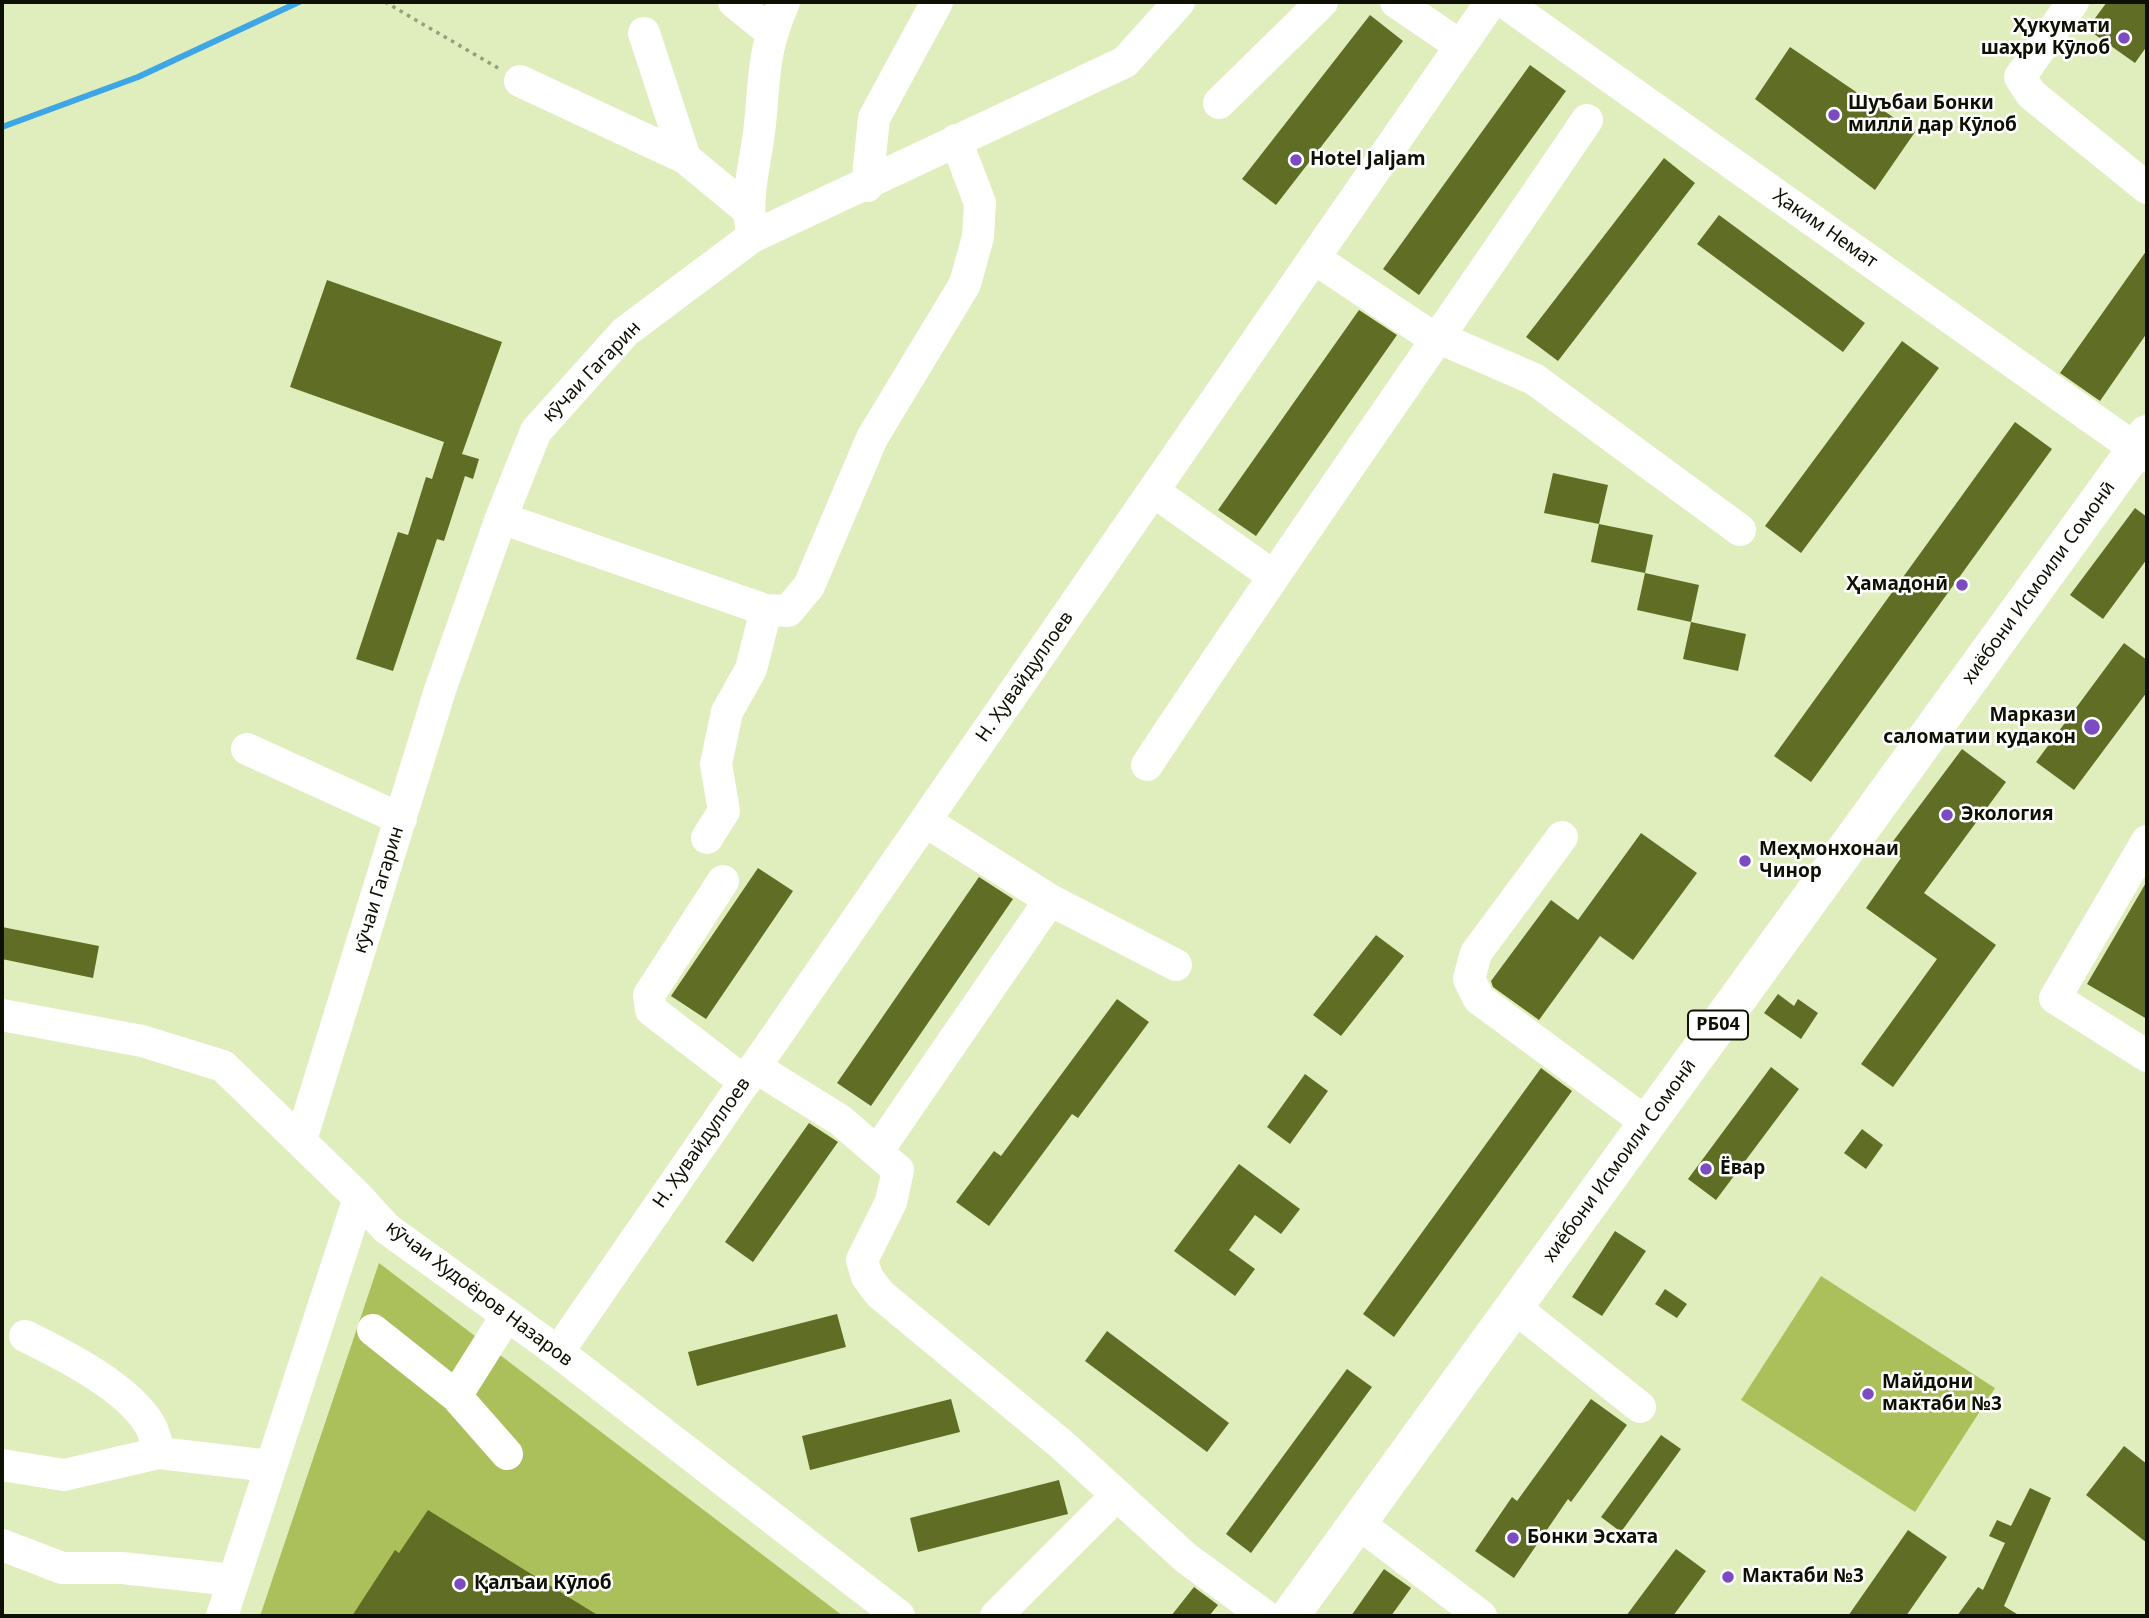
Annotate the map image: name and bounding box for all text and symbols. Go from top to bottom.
place label: Ҳукумати шаҳри Кӯлоб [1981,16,2110,60]
marker: Ҳукумати шаҳри Кӯлоб [2116,30,2132,46]
place label: Шуъбаи Бонки миллӣ дар Кӯлоб [1848,93,2017,137]
marker: Шуъбаи Бонки миллӣ дар Кӯлоб [1826,107,1842,123]
place label: Hotel Jaljam [1310,149,1426,171]
marker: Hotel Jaljam [1288,152,1304,168]
street label: Ҳаким Немат [1768,185,1882,273]
street label: кӯчаи Гагарин [538,317,646,427]
street label: хиёбони Исмоили Сомонӣ [1958,477,2120,689]
place label: Ҳамадонӣ [1846,574,1948,596]
marker: Ҳамадонӣ [1954,577,1970,593]
street label: Н. Ҳувайдуллоев [972,607,1078,747]
place label: Маркази саломатии кудакон [1883,705,2076,749]
marker: Маркази саломатии кудакон [2082,717,2102,737]
place label: Экология [1961,804,2054,826]
marker: Экология [1939,807,1955,823]
street label: кӯчаи Гагарин [349,824,409,956]
place label: Меҳмонхонаи Чинор [1759,839,1899,883]
marker: Меҳмонхонаи Чинор [1737,853,1753,869]
road number: РБ04 [1688,1010,1748,1040]
street label: хиёбони Исмоили Сомонӣ [1539,1055,1701,1267]
street label: Н. Ҳувайдуллоев [649,1073,755,1213]
place label: Ёвар [1720,1158,1765,1180]
marker: Ёвар [1698,1161,1714,1177]
street label: кӯчаи Худоёров Назаров [381,1216,577,1372]
place label: Майдони мактаби №3 [1882,1372,2002,1416]
marker: Майдони мактаби №3 [1860,1386,1876,1402]
place label: Бонки Эсхата [1527,1527,1658,1549]
marker: Бонки Эсхата [1505,1530,1521,1546]
place label: Мактаби №3 [1742,1566,1864,1588]
marker: Мактаби №3 [1720,1569,1736,1585]
place label: Қалъаи Кӯлоб [474,1573,612,1595]
marker: Қалъаи Кӯлоб [452,1576,468,1592]

